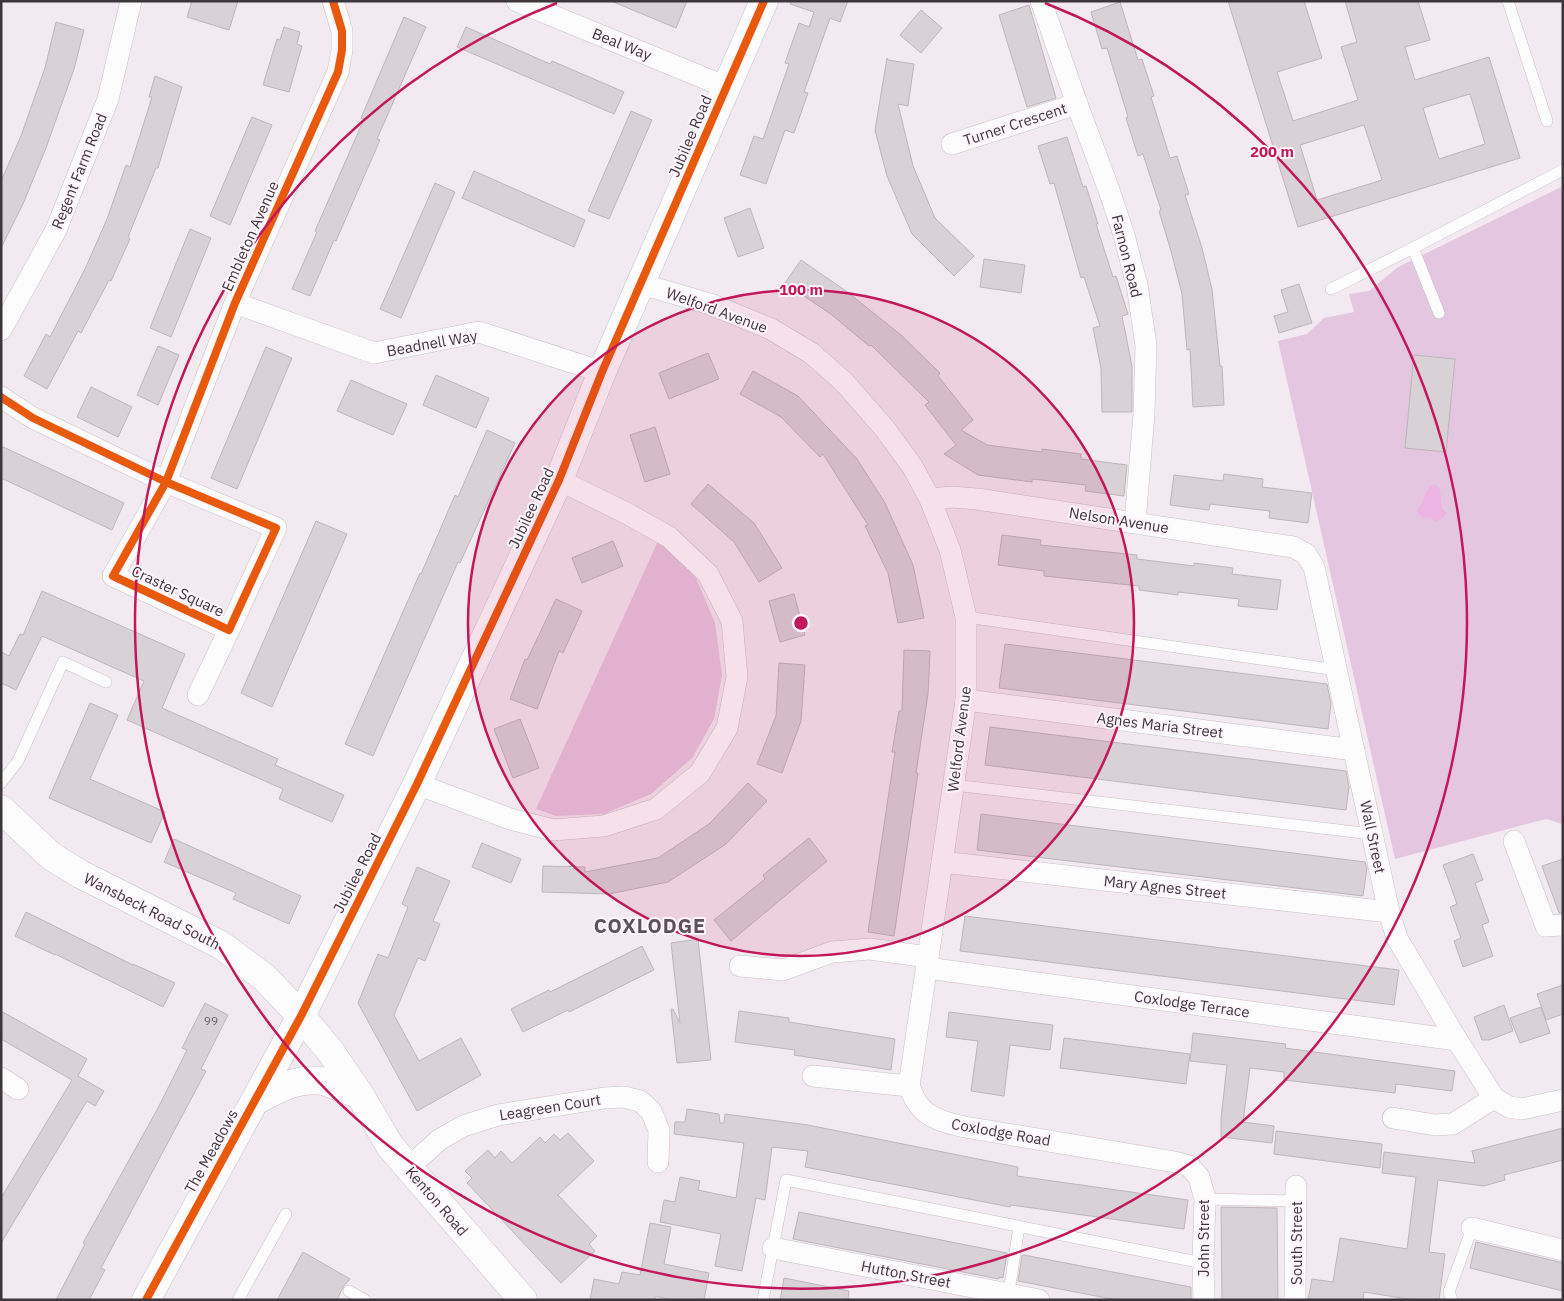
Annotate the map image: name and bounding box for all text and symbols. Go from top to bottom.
street label: Beal Way [590,24,655,65]
street label: Jubilee Road [664,92,716,180]
street label: Turner Crescent [961,98,1069,150]
street label: Regent Farm Road [47,110,111,232]
text: 200 m [1250,142,1294,161]
street label: Embleton Avenue [217,178,283,294]
street label: Farnon Road [1108,213,1146,299]
text: 100 m [779,280,823,299]
street label: Welford Avenue [664,283,770,337]
street label: Beadnell Way [385,326,479,360]
street label: Jubilee Road [504,464,558,552]
street label: Nelson Avenue [1068,503,1170,537]
street label: Craster Square [129,561,227,621]
centre of rings [792,614,810,632]
street label: Welford Avenue [943,685,975,793]
street label: Agnes Maria Street [1096,708,1224,742]
street label: Wall Street [1356,799,1390,875]
street label: Jubilee Road [329,830,385,916]
street label: Wansbeck Road South [81,868,223,954]
street label: Mary Agnes Street [1103,871,1227,903]
district label: COXLODGE [594,912,706,939]
street label: Coxlodge Terrace [1133,986,1251,1022]
house number: 99 [204,1013,218,1028]
street label: Leagreen Court [498,1090,602,1124]
street label: The Meadows [180,1106,242,1196]
street label: Coxlodge Road [950,1114,1052,1150]
street label: Kenton Road [402,1162,472,1240]
street label: John Street [1194,1199,1213,1277]
street label: South Street [1287,1201,1306,1285]
street label: Hutton Street [859,1256,953,1292]

